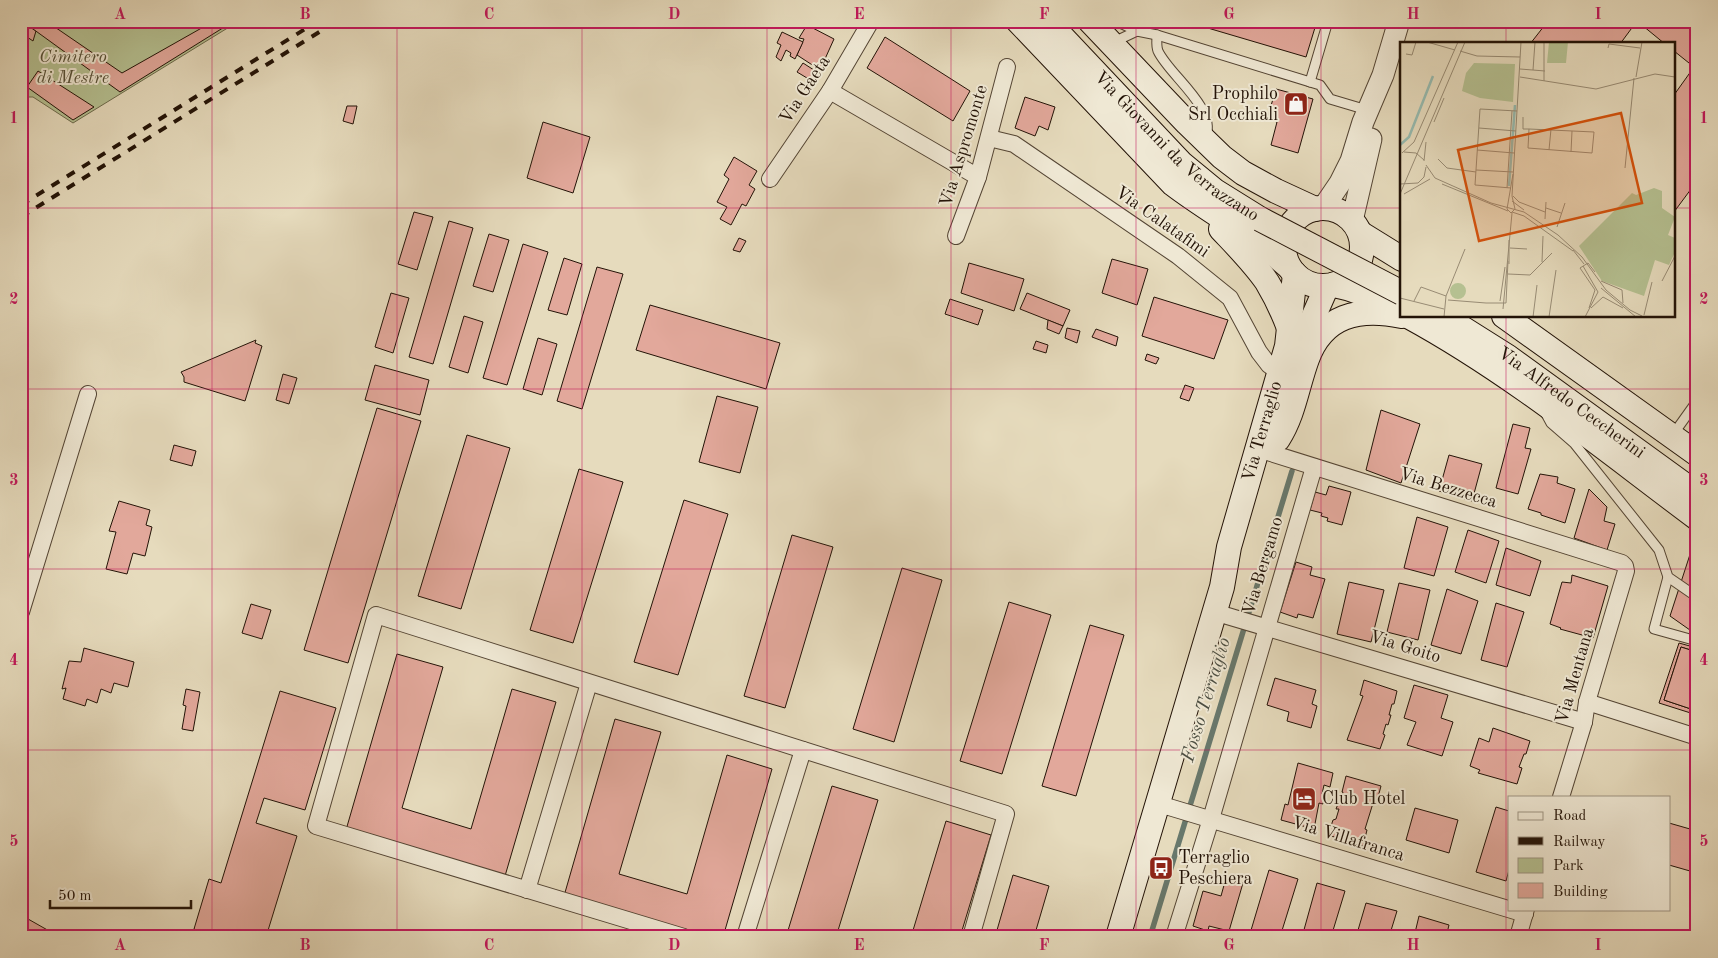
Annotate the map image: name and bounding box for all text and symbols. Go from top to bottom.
text: A [114,7,126,23]
text: B [299,7,311,23]
text: C [484,7,494,23]
text: D [668,7,680,23]
text: E [853,7,865,23]
text: F [1039,7,1050,23]
text: G [1223,7,1235,23]
text: H [1406,7,1420,23]
text: I [1594,7,1602,23]
inset map [1400,42,1676,318]
park label: Cimitero di Mestre [37,48,109,87]
street label: Via Gaeta [776,53,834,127]
street label: Via Giovanni da Verrazzano [1091,68,1262,225]
street label: Via Aspromonte [937,83,991,209]
place label: Prophilo Srl Occhiali [1188,85,1278,124]
shop icon: Prophilo Srl Occhiali [1283,91,1309,117]
text: 1 [9,111,19,127]
text: 1 [1699,111,1709,127]
street label: Via Calatafimi [1112,183,1213,261]
text: 2 [9,292,19,308]
text: 2 [1699,292,1709,308]
street label: Via Alfredo Ceccherini [1495,344,1648,462]
street label: Via Terraglio [1239,379,1285,484]
street label: Via Bezzecca [1397,465,1499,511]
text: 3 [9,473,19,489]
text: 3 [1699,473,1709,489]
street label: Via Bergamo [1240,515,1287,617]
street label: Via Mentana [1553,626,1597,726]
street label: Via Goito [1367,628,1443,666]
water label: Fosso Terraglio [1179,635,1235,765]
text: 4 [9,653,19,669]
text: 4 [1699,653,1709,669]
hotel icon: Club Hotel [1291,786,1317,812]
place label: Club Hotel [1322,790,1405,808]
legend [1508,796,1670,910]
text: Road [1553,809,1587,824]
street label: Via Villafranca [1289,813,1407,865]
text: 5 [9,834,19,850]
text: 5 [1699,834,1709,850]
text: Railway [1553,835,1606,850]
place label: Terraglio Peschiera [1178,849,1253,888]
bus stop icon: Terraglio Peschiera [1148,855,1174,881]
text: Park [1553,859,1584,874]
scale bar [50,878,191,910]
text: Building [1553,885,1608,900]
text: 50 m [58,889,92,904]
text: A [114,938,126,954]
text: B [299,938,311,954]
text: C [484,938,494,954]
text: D [668,938,680,954]
text: E [853,938,865,954]
text: F [1039,938,1050,954]
text: G [1223,938,1235,954]
text: H [1406,938,1420,954]
text: I [1594,938,1602,954]

